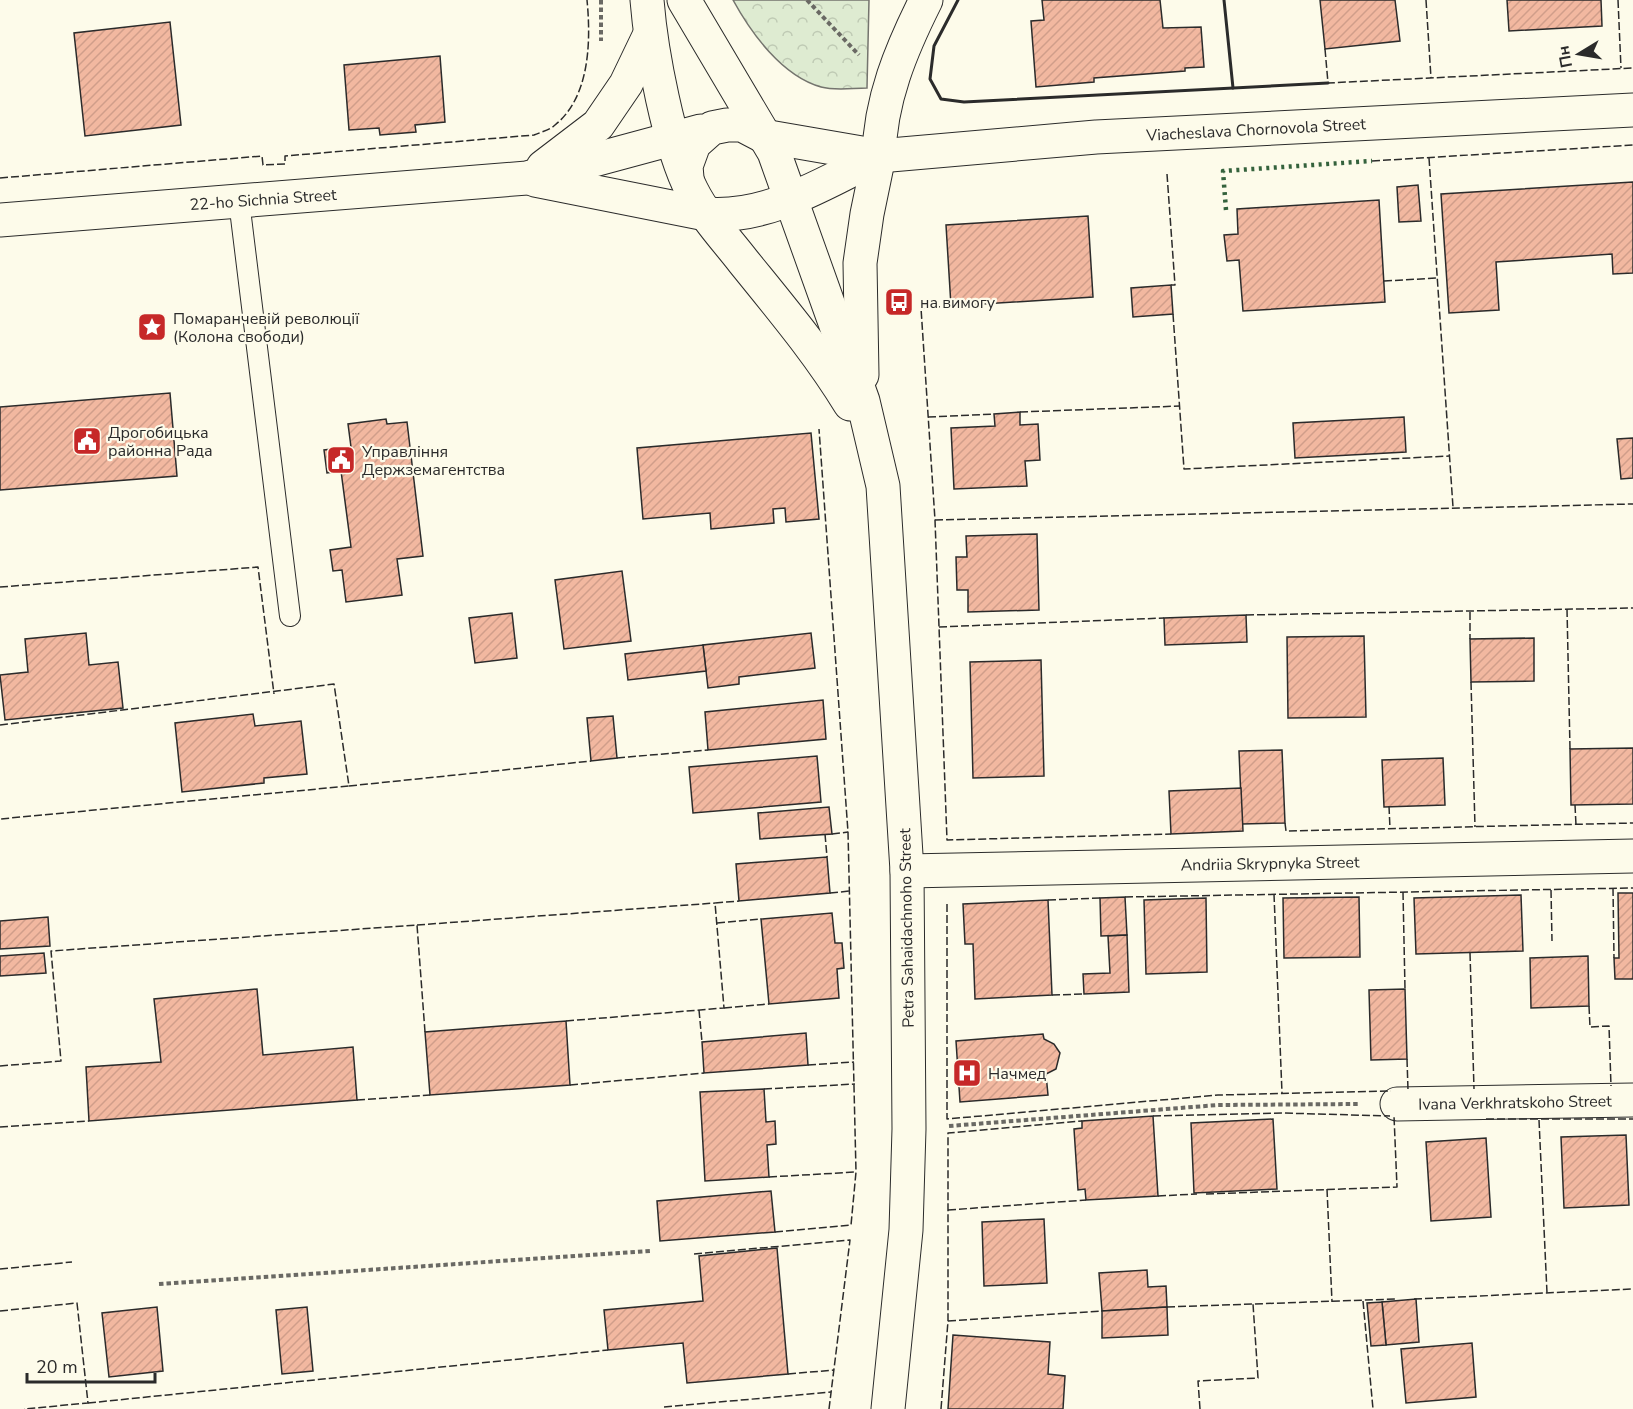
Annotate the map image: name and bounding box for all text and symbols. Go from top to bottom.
north arrow [1549,24,1609,84]
text: Пн [1552,44,1578,70]
street label: Viacheslava Chornovola Street [1145,113,1367,147]
street label: 22-ho Sichnia Street [189,184,338,216]
bus stop icon: на вимогу [883,286,915,318]
place label: на вимогу [920,292,996,314]
place label: Помаранчевій революції (Колона свободи) [173,308,360,348]
place icon: Помаранчевій революції (Колона свободи) [136,311,168,343]
place label: Дрогобицька районна Рада [108,422,213,462]
public building icon: Дрогобицька районна Рада [71,425,103,457]
place label: Управління Держземагентства [361,441,505,481]
public building icon: Управління Держземагентства [325,444,357,476]
street label: Petra Sahaidachnoho Street [894,828,920,1028]
street label: Andriia Skrypnyka Street [1180,851,1360,877]
hospital icon: Начмед [951,1057,983,1089]
place label: Начмед [988,1063,1047,1085]
street label: Ivana Verkhratskoho Street [1418,1090,1612,1116]
scale bar [27,1346,154,1384]
text: 20 m [36,1355,78,1379]

